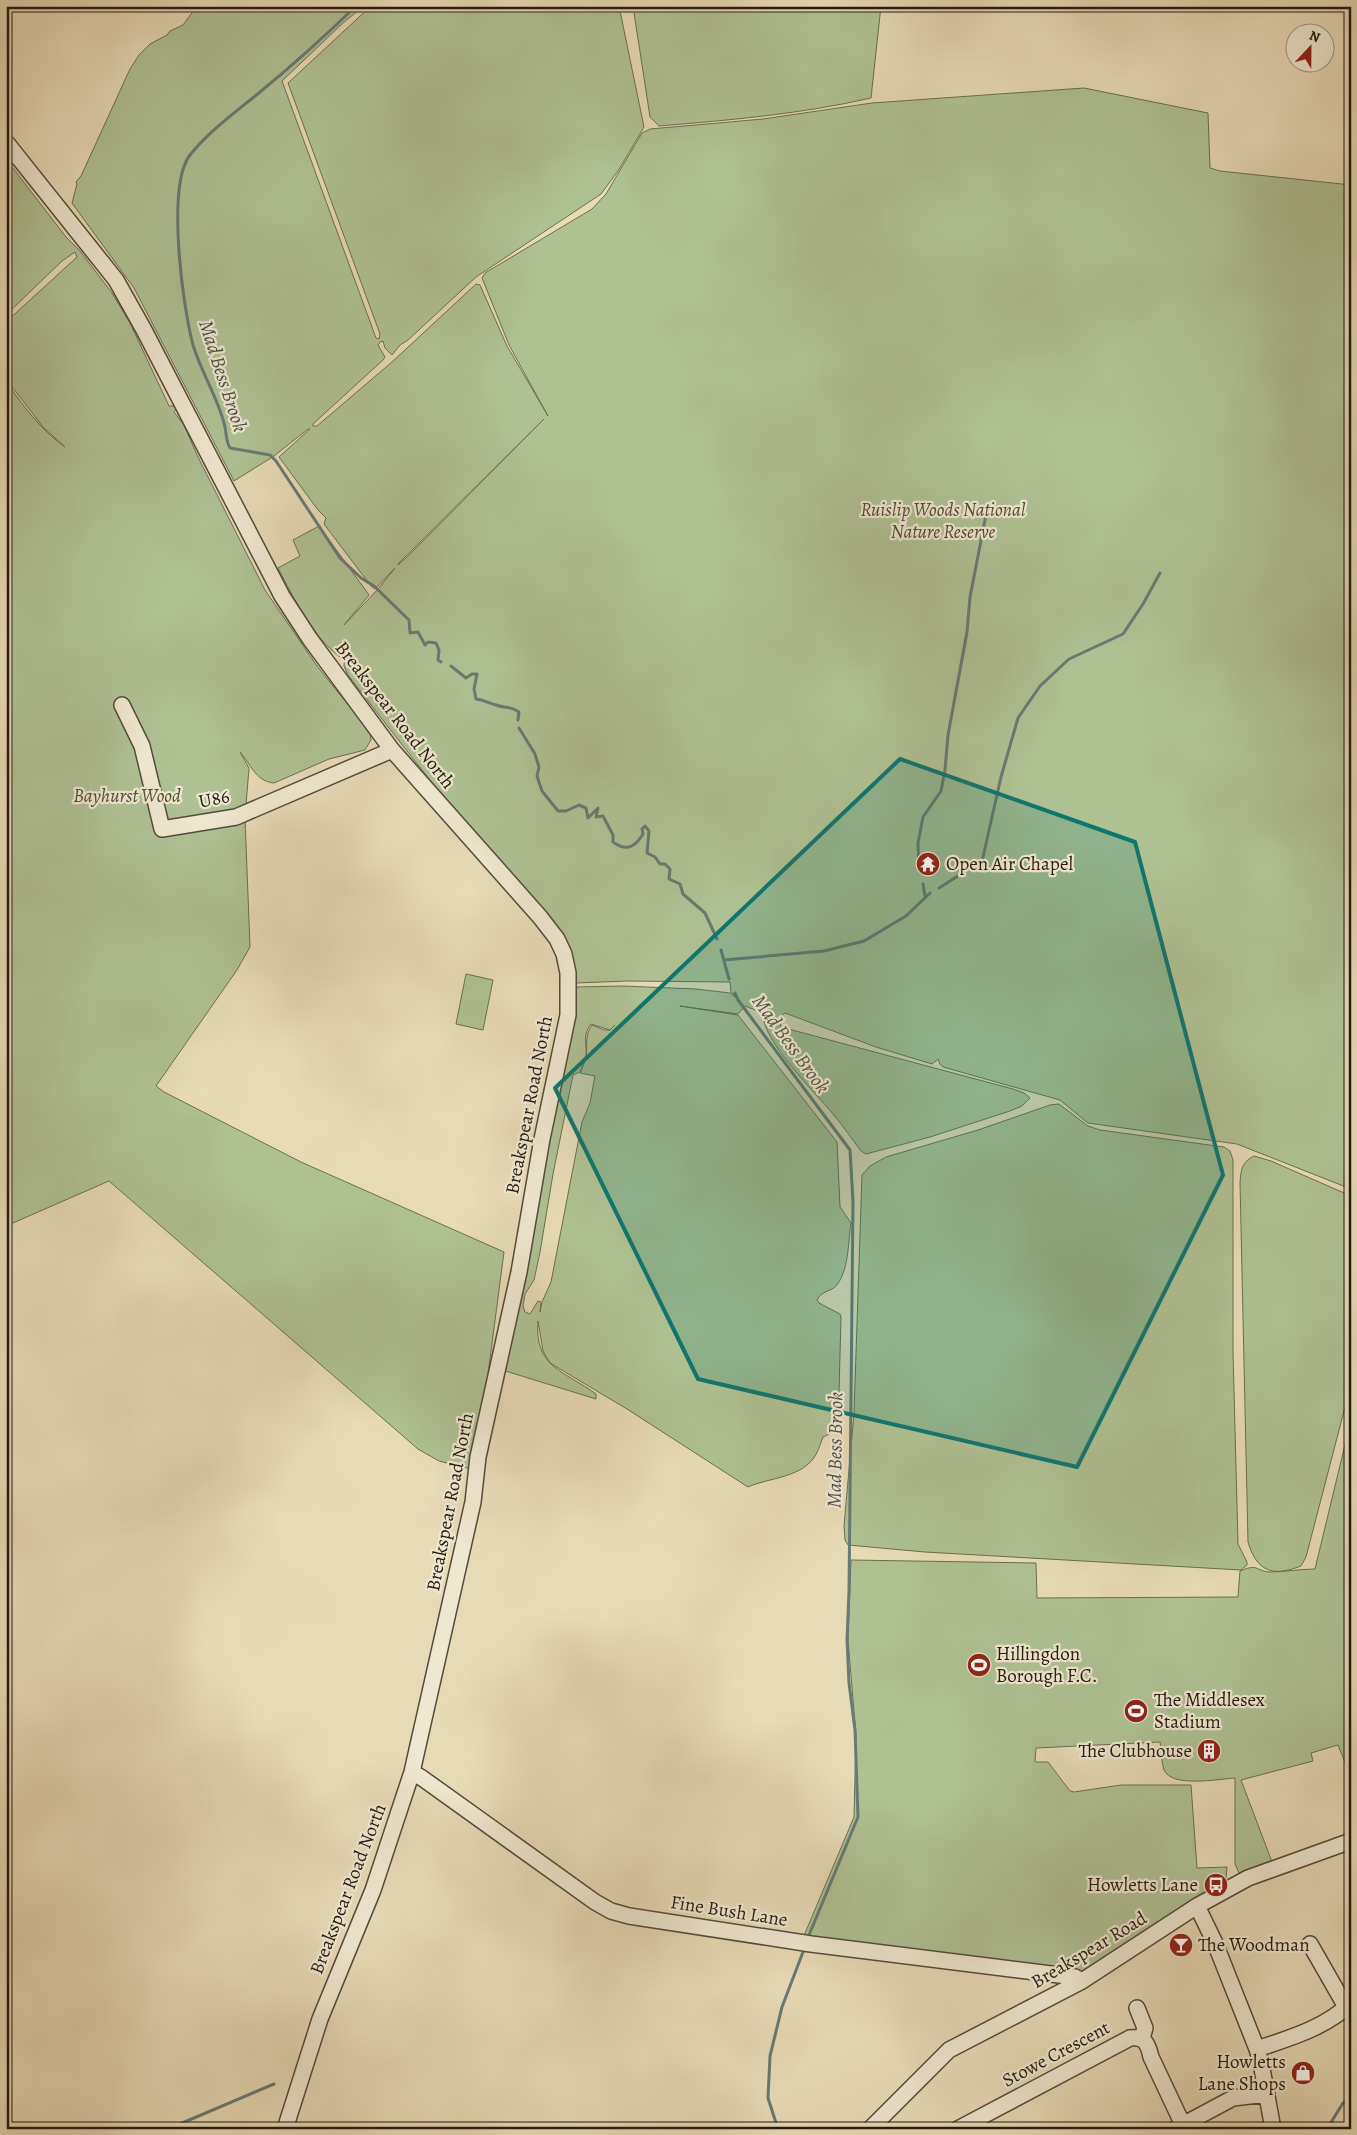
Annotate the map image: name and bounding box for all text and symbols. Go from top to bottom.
north arrow [1284,22,1334,72]
text: N [1306,26,1323,47]
water label: Mad Bess Brook [192,317,254,435]
park label: Ruislip Woods National Nature Reserve [860,497,1026,545]
street label: Breakspear Road North [329,636,461,794]
park label: Bayhurst Wood [73,783,181,809]
street label: U86 [196,783,232,815]
temple icon: Open Air Chapel [915,851,941,877]
place label: Open Air Chapel [946,851,1073,877]
water label: Mad Bess Brook [746,989,836,1099]
street label: Breakspear Road North [499,1014,559,1196]
water label: Mad Bess Brook [820,1392,850,1508]
street label: Breakspear Road North [420,1411,480,1593]
place label: Hillingdon Borough F.C. [996,1641,1097,1689]
sports icon: Hillingdon Borough F.C. [966,1652,992,1678]
place label: The Middlesex Stadium [1154,1687,1265,1735]
sports icon: The Middlesex Stadium [1123,1698,1149,1724]
place label: The Clubhouse [1078,1738,1192,1764]
building icon: The Clubhouse [1196,1738,1222,1764]
street label: Breakspear Road North [303,1800,393,1978]
place label: Howletts Lane [1087,1872,1198,1898]
bus stop icon: Howletts Lane [1203,1872,1229,1898]
street label: Fine Bush Lane [669,1889,789,1933]
street label: Breakspear Road [1026,1905,1152,1995]
bar icon: The Woodman [1168,1932,1194,1958]
place label: The Woodman [1198,1932,1310,1958]
street label: Stowe Crescent [998,2015,1114,2093]
place label: Howletts Lane Shops [1198,2049,1286,2097]
shop icon: Howletts Lane Shops [1290,2060,1316,2086]

